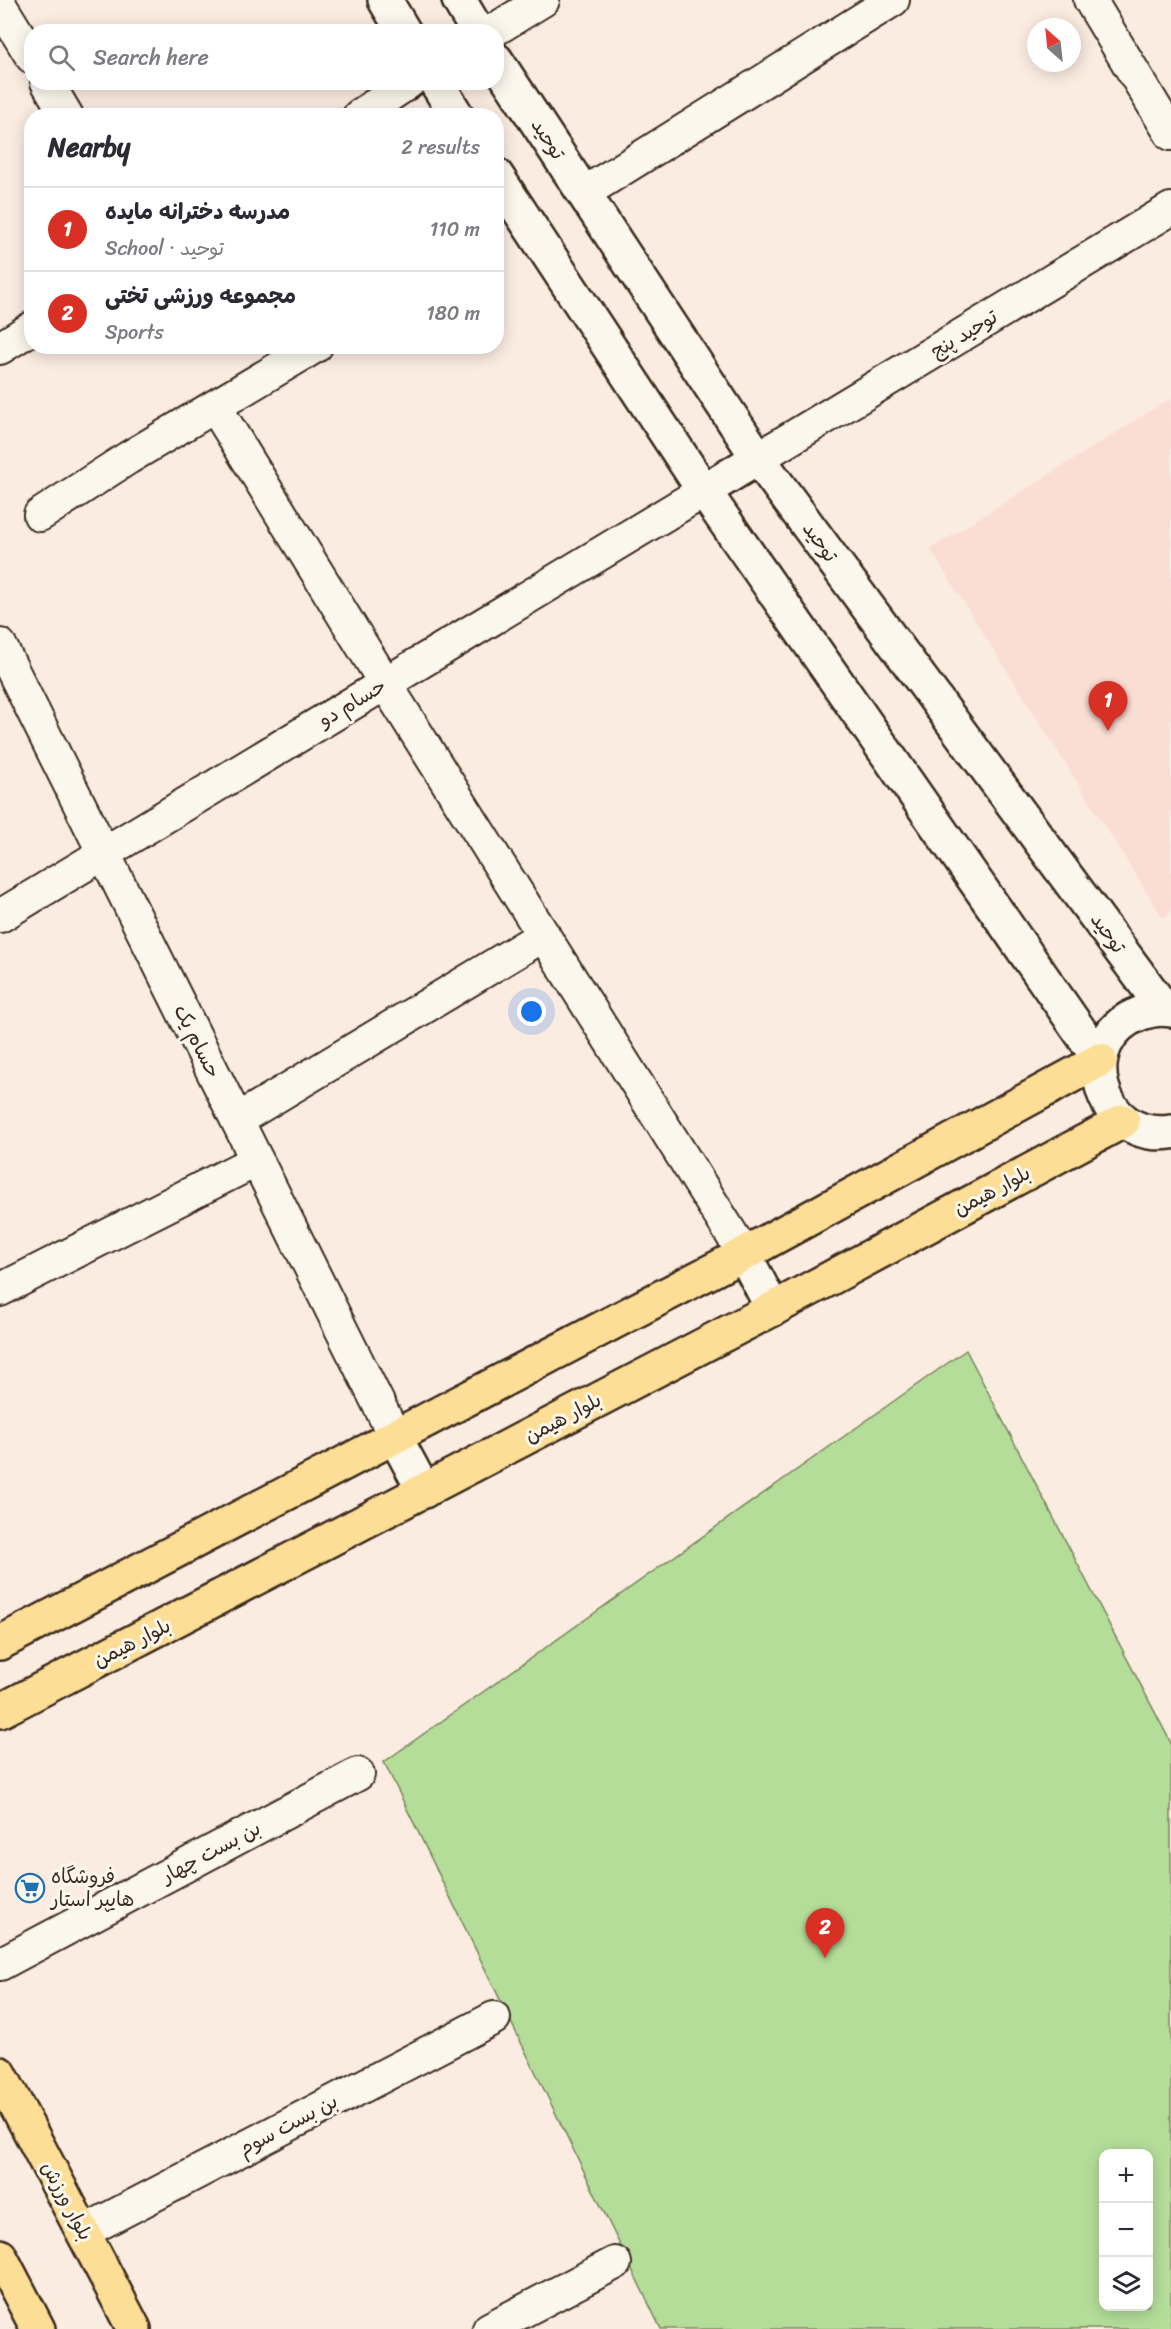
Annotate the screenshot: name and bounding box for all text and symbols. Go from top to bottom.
north arrow [1027,18,1081,72]
search box [24,24,504,90]
text: Search here [93,38,209,77]
icon: search [45,41,78,74]
street label: توحید [521,111,575,167]
text: Nearby [48,124,130,170]
text: 2 results [401,130,480,165]
text: مدرسه دخترانه مایده [105,192,290,231]
text: 1 [63,212,72,247]
text: 110 m [430,212,480,247]
text: School · توحید [105,231,224,266]
text: مجموعه ورزشی تختی [105,276,296,315]
text: 2 [62,296,73,331]
text: 180 m [426,296,480,331]
street label: توحید پنج [923,300,1005,368]
text: Sports [105,315,164,350]
street label: توحید [793,514,847,570]
street label: حسام دو [310,669,393,738]
pin: 1 [1088,682,1128,731]
street label: توحید [1081,905,1135,961]
your location [517,997,546,1026]
street label: حسام یک [164,998,230,1084]
street label: بلوار هیمن [947,1156,1037,1226]
street label: بلوار هیمن [518,1383,608,1453]
street label: بلوار هیمن [87,1608,177,1678]
street label: بن بست چهار [153,1811,267,1894]
place label: فروشگاه هایپر استار [49,1859,134,1917]
supermarket icon: فروشگاه هایپر استار [14,1872,46,1904]
pin: 2 [806,1908,844,1958]
street label: بن بست سوم [232,2084,344,2166]
map controls [1099,2149,1153,2311]
button: + [1099,2149,1153,2203]
street label: بلوار ورزش [31,2155,103,2247]
button: − [1099,2203,1153,2257]
button: layers [1099,2257,1153,2311]

